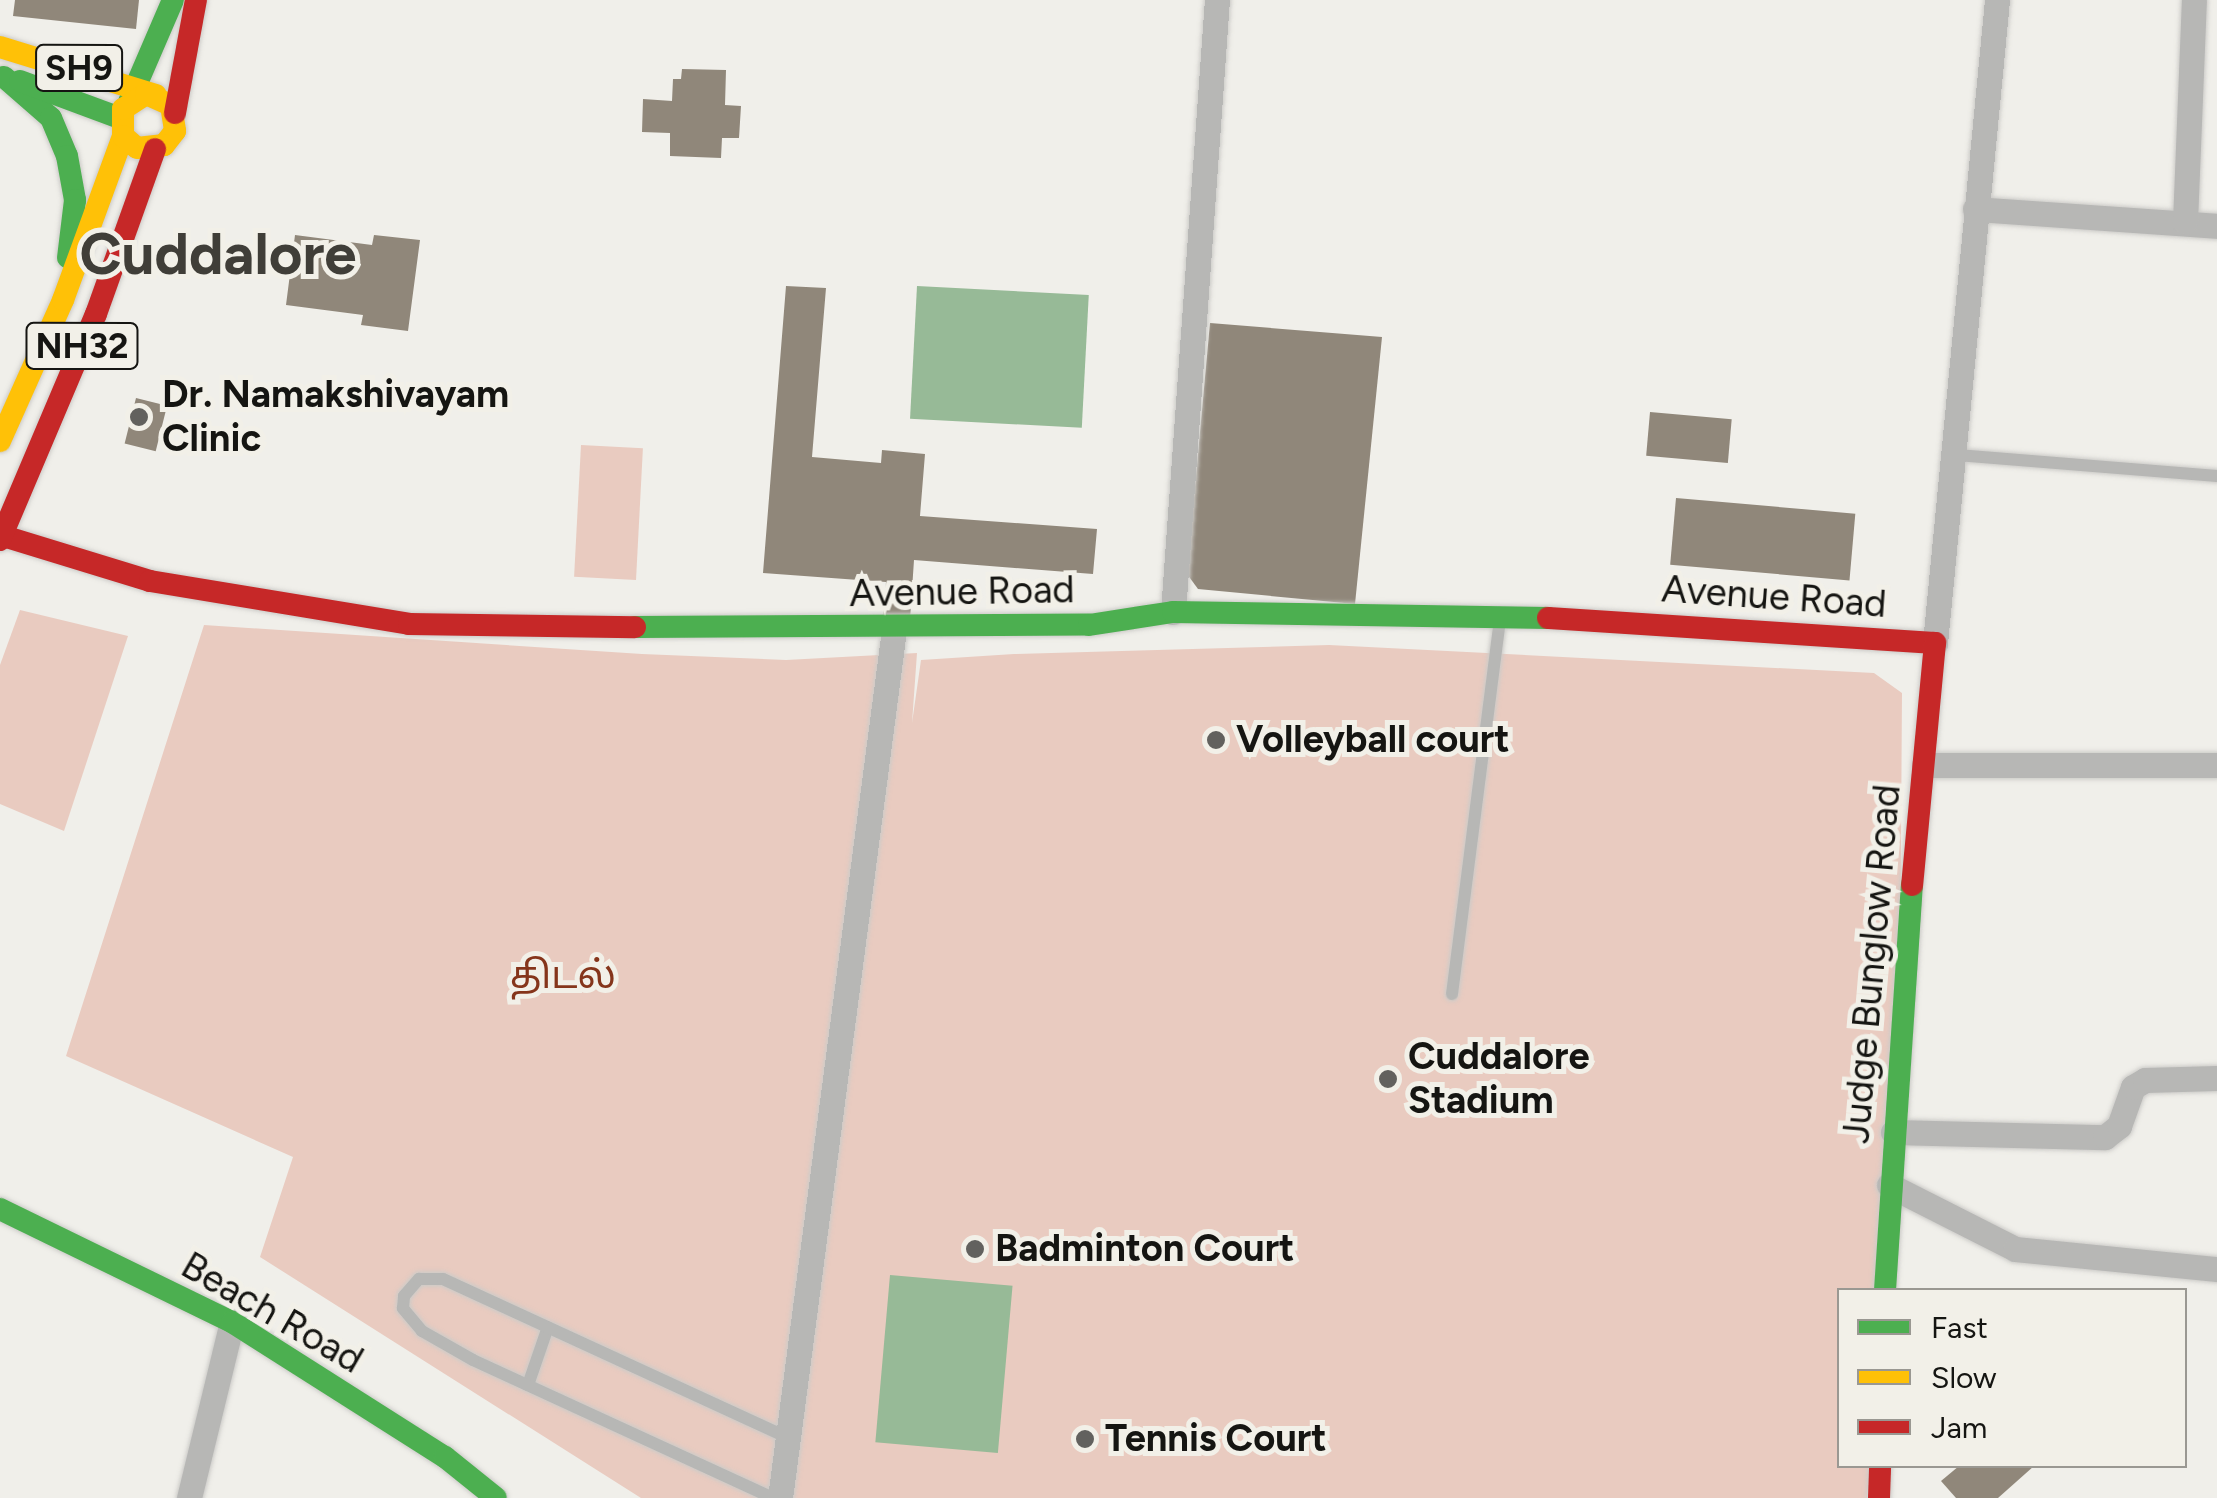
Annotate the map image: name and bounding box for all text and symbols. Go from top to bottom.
road number: SH9 [34,38,124,98]
district label: Cuddalore [79,219,357,289]
road number: NH32 [24,316,140,376]
place label: Dr. Namakshivayam Clinic [162,372,509,462]
marker: Dr. Namakshivayam Clinic [126,404,152,430]
street label: Avenue Road [1660,566,1888,628]
street label: Avenue Road [849,567,1075,617]
place label: Volleyball court [1236,717,1510,763]
marker: Volleyball court [1205,729,1227,751]
street label: Judge Bunglow Road [1834,783,1910,1145]
park label: திடல் [510,953,616,999]
place label: Cuddalore Stadium [1408,1034,1589,1124]
marker: Cuddalore Stadium [1377,1068,1399,1090]
place label: Badminton Court [995,1226,1294,1272]
marker: Badminton Court [964,1238,986,1260]
street label: Beach Road [173,1243,371,1383]
legend [1837,1288,2187,1468]
text: Fast [1931,1309,1988,1346]
text: Slow [1931,1359,1997,1396]
text: Jam [1931,1409,1987,1446]
place label: Tennis Court [1105,1416,1327,1462]
marker: Tennis Court [1074,1428,1096,1450]

